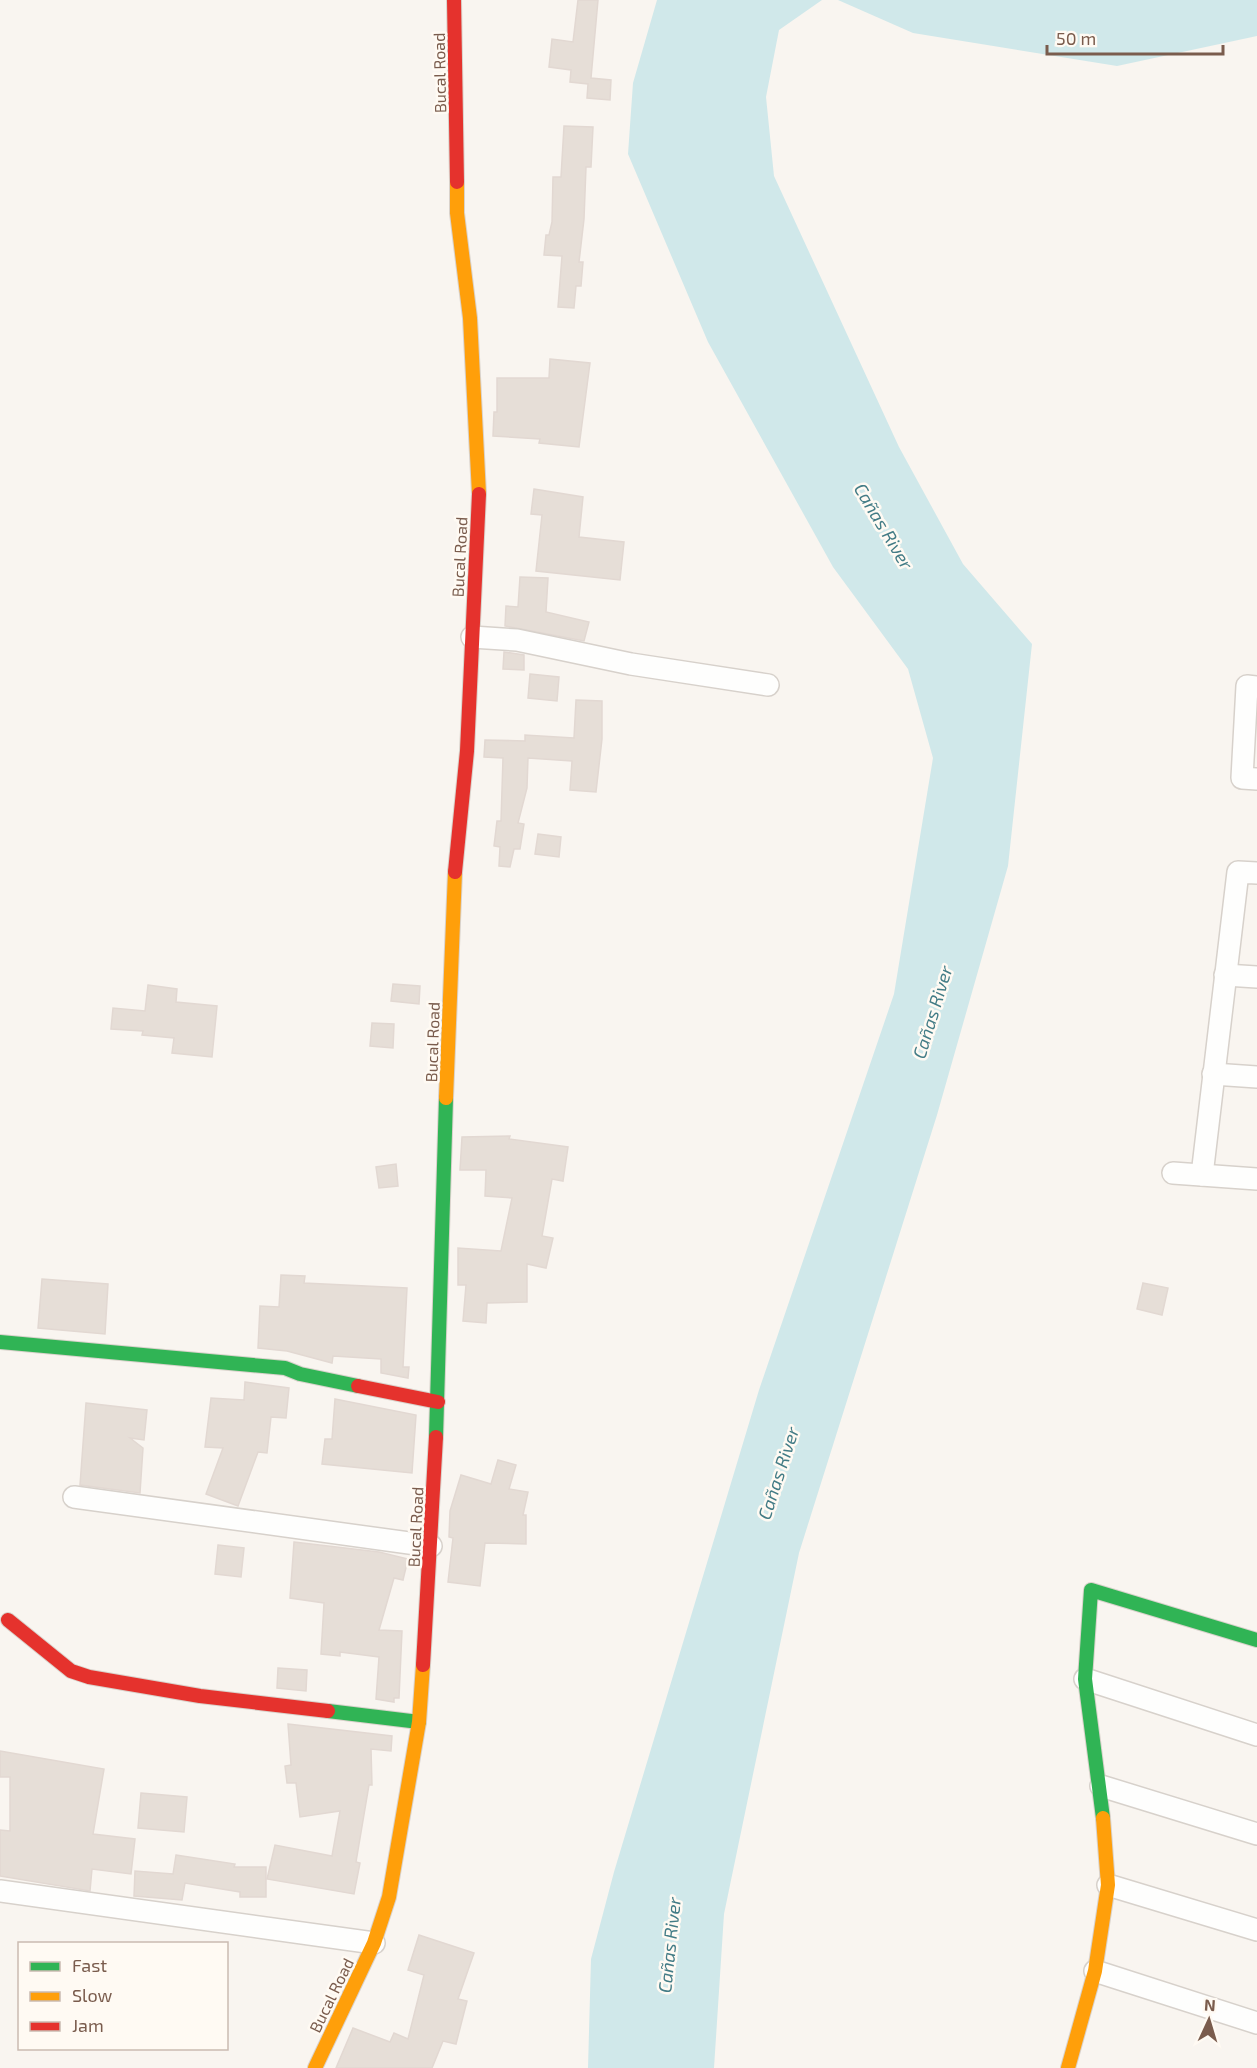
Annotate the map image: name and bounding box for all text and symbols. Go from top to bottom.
scale bar [1047,18,1222,56]
text: 50 m [1056,27,1096,49]
street label: Bucal Road [429,33,449,113]
water label: Cañas River [850,479,919,574]
street label: Bucal Road [447,516,471,598]
water label: Cañas River [907,962,957,1061]
street label: Bucal Road [421,1001,443,1083]
water label: Cañas River [753,1423,804,1522]
street label: Bucal Road [403,1486,427,1568]
water label: Cañas River [653,1895,685,1994]
legend [18,1942,228,2050]
text: Fast [72,1954,107,1976]
street label: Bucal Road [305,1955,357,2035]
text: Slow [72,1984,113,2006]
north arrow [1179,1990,1239,2050]
text: N [1204,1995,1217,2014]
text: Jam [72,2014,104,2036]

